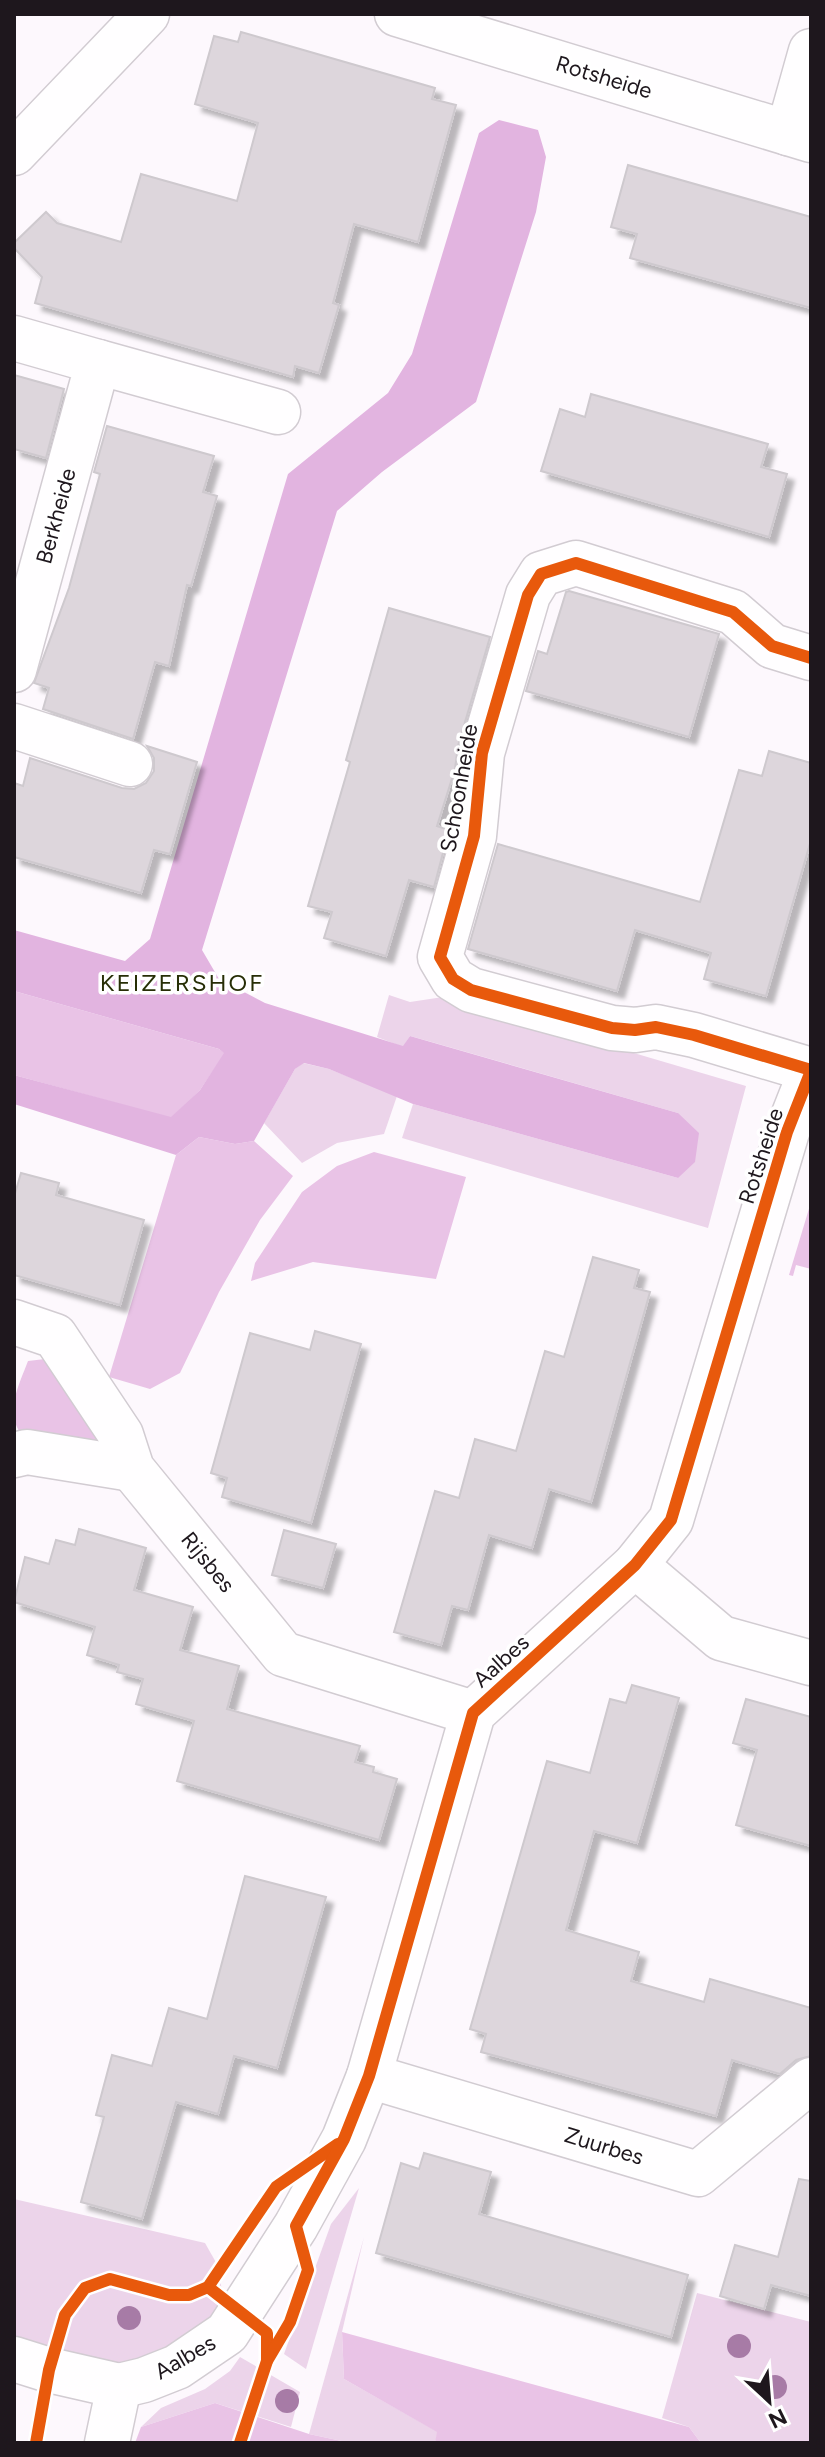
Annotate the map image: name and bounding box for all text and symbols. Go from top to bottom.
street label: Rotsheide [553,50,655,104]
street label: Berkheide [30,465,82,567]
street label: Schoonheide [434,722,484,854]
district label: KEIZERSHOF [100,968,264,997]
street label: Rotsheide [733,1105,789,1207]
street label: Rijsbes [175,1526,241,1598]
street label: Aalbes [467,1629,535,1693]
street label: Zuurbes [561,2121,647,2171]
street label: Aalbes [150,2329,220,2385]
north arrow [729,2361,809,2441]
text: N [764,2403,791,2434]

